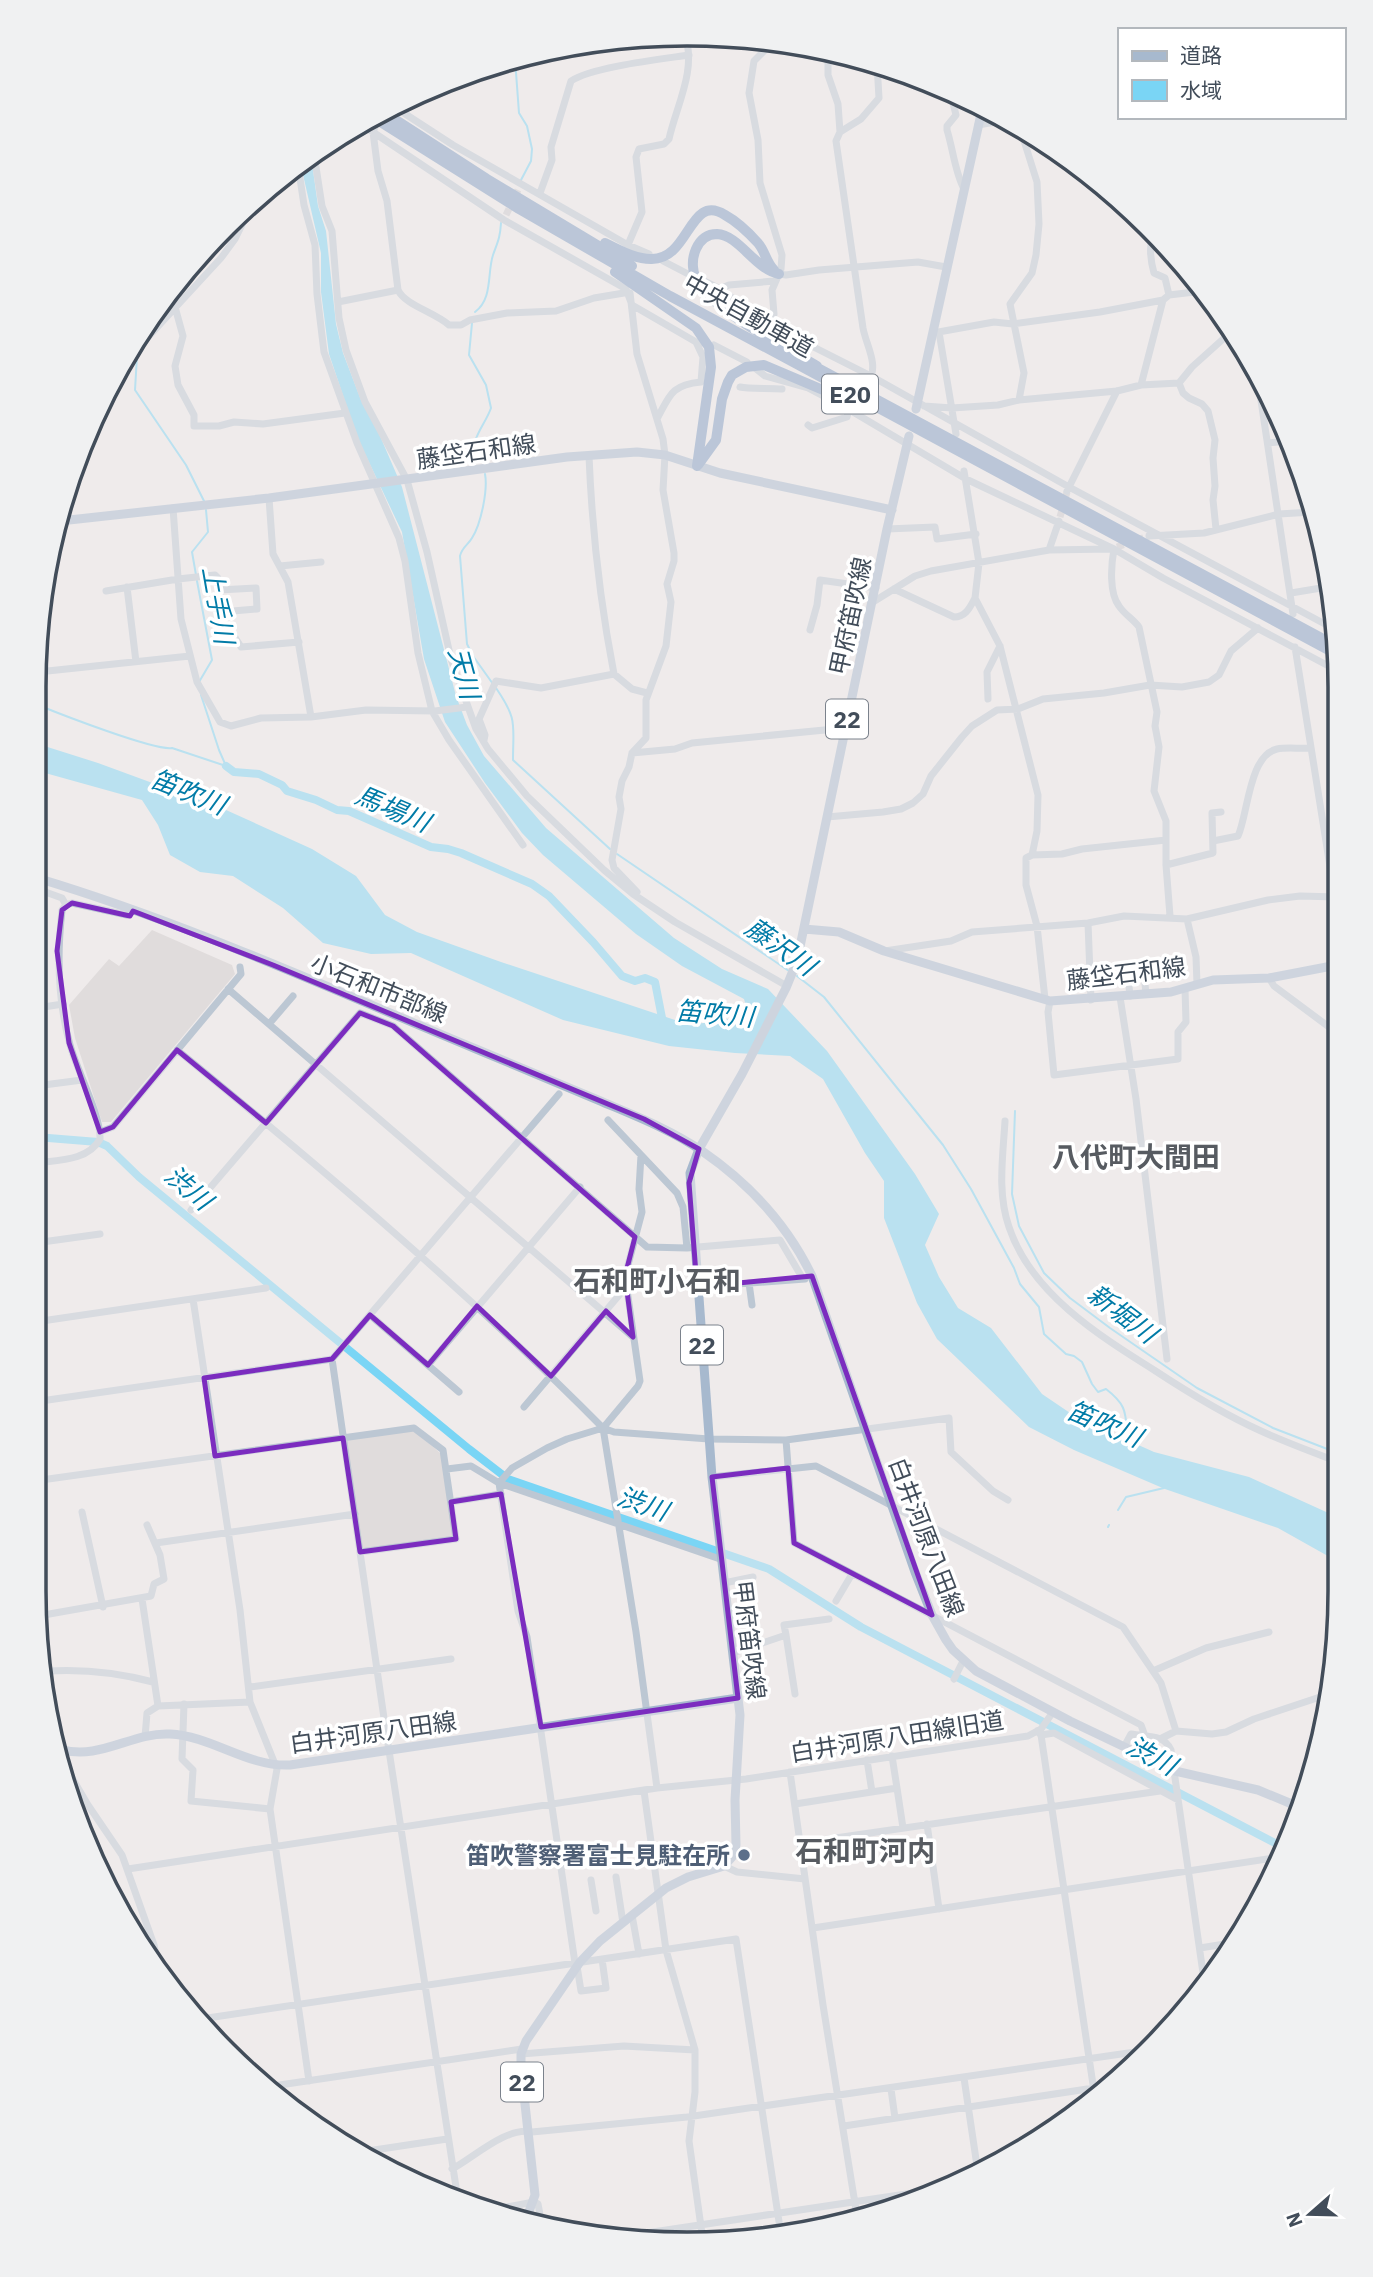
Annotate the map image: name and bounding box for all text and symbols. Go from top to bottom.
legend [1118,28,1345,119]
text: 道路 [1180,41,1222,69]
text: 水域 [1180,76,1222,104]
street label: 中央自動車道 [678,266,820,364]
road number: E20 [822,374,878,414]
street label: 藤垈石和線 [414,427,538,475]
street label: 甲府笛吹線 [822,554,878,678]
water label: 上手川 [195,564,243,649]
water label: 天川 [442,643,489,705]
road number: 22 [826,699,868,738]
water label: 笛吹川 [146,761,234,822]
water label: 馬場川 [350,777,438,840]
water label: 藤沢川 [739,910,825,984]
street label: 小石和市部線 [306,946,452,1030]
street label: 藤垈石和線 [1064,950,1188,996]
water label: 笛吹川 [675,993,758,1034]
district label: 八代町大間田 [1052,1138,1220,1175]
water label: 渋川 [158,1157,222,1219]
district label: 石和町小石和 [573,1262,741,1299]
water label: 新堀川 [1082,1276,1167,1352]
road number: 22 [681,1326,723,1364]
water label: 笛吹川 [1062,1392,1150,1455]
street label: 白井河原八田線 [882,1453,972,1621]
water label: 渋川 [613,1478,676,1529]
street label: 甲府笛吹線 [727,1578,773,1702]
street label: 白井河原八田線旧道 [788,1703,1006,1769]
street label: 白井河原八田線 [288,1704,458,1760]
water label: 渋川 [1121,1728,1186,1784]
district label: 石和町河内 [795,1832,935,1869]
place label: 笛吹警察署富士見駐在所 [466,1839,730,1871]
marker: 笛吹警察署富士見駐在所 [736,1847,752,1863]
road number: 22 [501,2062,543,2102]
north arrow [1275,2179,1345,2249]
text: N [1280,2209,1308,2230]

